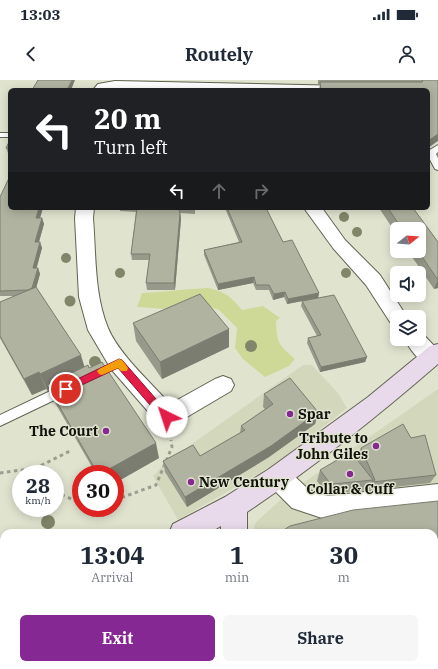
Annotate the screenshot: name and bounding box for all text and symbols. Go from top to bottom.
text: 13:03 [20,5,61,24]
icon: back [20,43,42,65]
text: Routely [185,43,253,66]
icon: person [396,43,418,65]
text: 20 m [94,100,161,137]
icon: left [28,104,80,156]
text: Turn left [94,136,168,159]
icon: left [166,180,188,202]
icon: ahead [208,180,230,202]
icon: right [250,180,272,202]
north arrow [390,222,426,258]
map controls [390,222,426,346]
button: sound [390,266,426,302]
button: layers [390,310,426,346]
pin [49,372,83,406]
icon: arrive [55,378,77,400]
position arrow [146,396,188,438]
place label: Spar [298,405,331,423]
marker: Spar [285,409,295,419]
place label: The Court [29,422,98,440]
marker: The Court [101,426,111,436]
place label: Tribute to John Giles [296,429,368,463]
marker: Tribute to John Giles [371,441,381,451]
speed limit sign: 30 [72,465,124,517]
marker: Collar & Cuff [345,469,355,479]
text: 28 [26,472,50,499]
place label: New Century [199,473,289,491]
marker: New Century [186,477,196,487]
place label: Collar & Cuff [306,480,395,498]
text: km/h [25,494,51,507]
text: 13:04 [80,539,145,571]
text: 1 [230,539,244,571]
text: 30 [329,539,358,571]
text: Arrival [91,569,133,586]
text: min [225,569,249,586]
text: m [338,569,350,586]
button: Exit [20,615,215,661]
button: Share [223,615,418,661]

